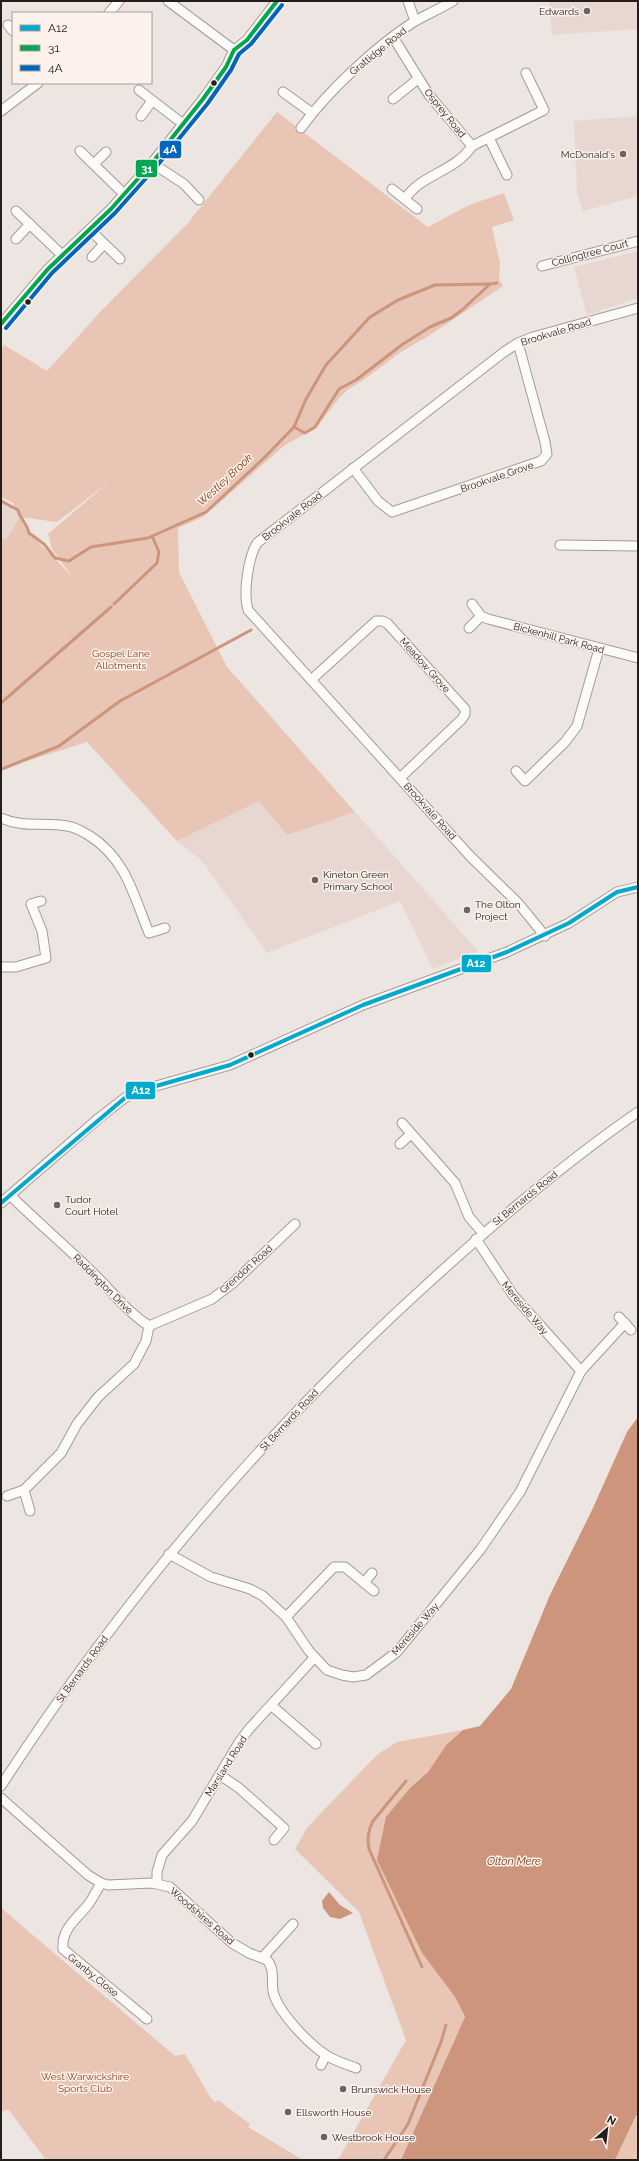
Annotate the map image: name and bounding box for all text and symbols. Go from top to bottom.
place label: Edwards [539,6,579,17]
marker: Edwards [582,6,592,16]
legend [12,12,152,84]
text: A12 [48,21,68,35]
street label: Grattidge Road [347,25,409,77]
text: 31 [48,41,60,55]
text: 4A [48,61,63,75]
unlabelled marker [209,78,219,88]
street label: Osprey Road [422,87,468,139]
line badge: 4A [159,140,182,159]
text: 4A [163,143,177,156]
place label: McDonald's [561,149,615,160]
marker: McDonald's [618,149,628,159]
line badge: 31 [135,159,158,178]
text: 31 [141,163,153,176]
street label: Collingtree Court [550,237,630,269]
unlabelled marker [23,297,33,307]
street label: Brookvale Road [519,316,593,348]
water label: Westley Brook [195,451,255,509]
street label: Brookvale Grove [459,459,535,495]
street label: Brookvale Road [260,489,324,543]
street label: Bickenhill Park Road [512,621,606,655]
street label: Meadow Grove [398,635,452,695]
park label: Gospel Lane Allotments [92,648,150,671]
street label: Brookvale Road [401,780,459,842]
place label: Kineton Green Primary School [323,869,393,892]
marker: Kineton Green Primary School [310,875,320,885]
place label: The Olton Project [475,899,521,922]
marker: The Olton Project [462,905,472,915]
line badge: A12 [461,954,492,973]
text: A12 [466,957,486,970]
unlabelled marker [246,1050,256,1060]
line badge: A12 [125,1081,156,1100]
text: A12 [131,1084,151,1097]
street label: St Bernards Road [490,1168,560,1228]
place label: Tudor Court Hotel [65,1194,118,1217]
marker: Tudor Court Hotel [52,1200,62,1210]
street label: Grendon Road [218,1243,274,1295]
street label: Raddington Drive [71,1252,135,1316]
street label: Mereside Way [500,1279,551,1337]
street label: St Bernards Road [258,1387,320,1453]
street label: Mereside Way [389,1600,441,1657]
street label: St Bernards Road [54,1633,110,1705]
street label: Marsland Road [203,1734,249,1798]
water label: Olton Mere [487,1855,541,1868]
street label: Woodshires Road [168,1885,236,1947]
street label: Granby Close [66,1951,121,1999]
park label: West Warwickshire Sports Club [41,2071,129,2094]
marker: Brunswick House [338,2084,348,2094]
place label: Brunswick House [351,2084,431,2095]
marker: Ellsworth House [283,2107,293,2117]
place label: Ellsworth House [296,2107,371,2118]
north arrow [587,2109,627,2149]
text: N [605,2113,618,2128]
marker: Westbrook House [319,2132,329,2142]
place label: Westbrook House [332,2132,415,2143]

